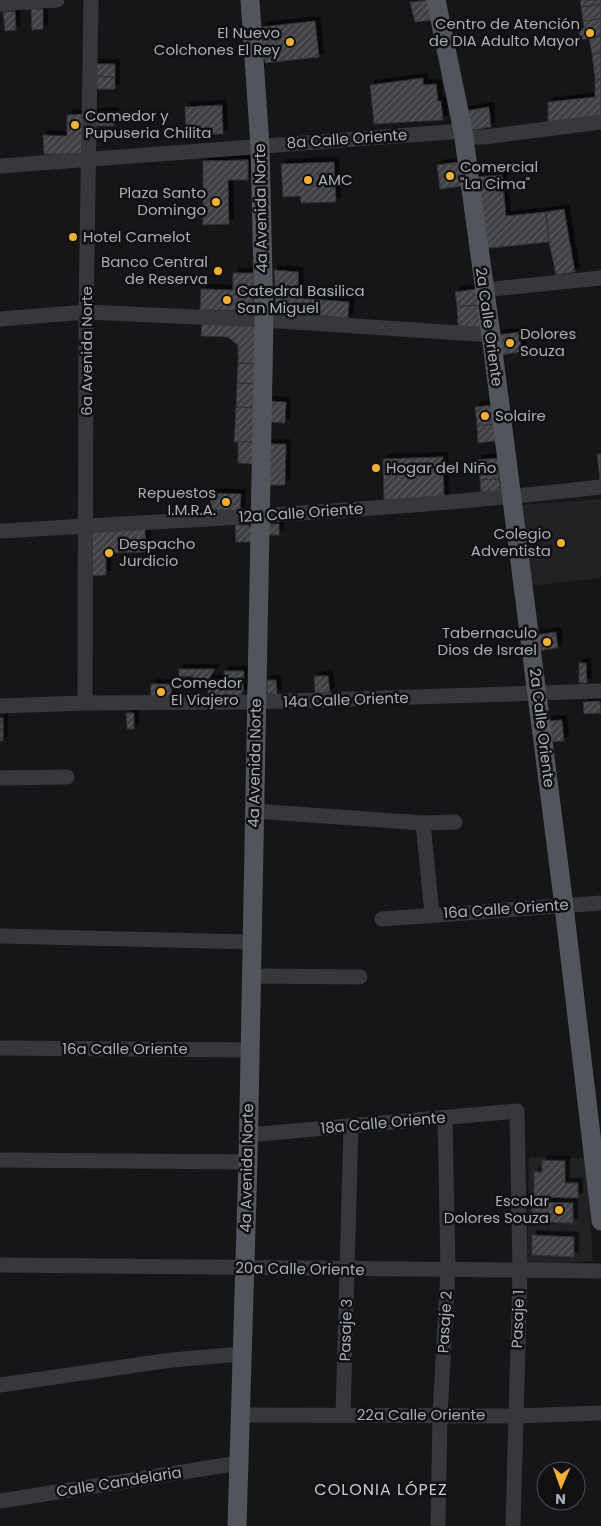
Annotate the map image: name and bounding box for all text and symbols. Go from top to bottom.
place label: Centro de Atención de DIA Adulto Mayor [429,13,580,51]
place label: El Nuevo Colchones El Rey [154,22,281,60]
marker: Centro de Atención de DIA Adulto Mayor [584,27,596,39]
marker: El Nuevo Colchones El Rey [284,36,296,48]
place label: Comedor y Pupuseria Chilita [85,105,211,143]
marker: Comedor y Pupuseria Chilita [69,119,81,131]
street label: 8a Calle Oriente [286,124,408,153]
street label: 4a Avenida Norte [249,143,272,273]
place label: Comercial "La Cima" [460,156,538,194]
place label: AMC [318,169,353,190]
marker: Comercial "La Cima" [444,170,456,182]
marker: AMC [302,174,314,186]
place label: Plaza Santo Domingo [119,182,206,220]
marker: Plaza Santo Domingo [210,196,222,208]
place label: Hotel Camelot [83,226,191,247]
marker: Hotel Camelot [67,231,79,243]
place label: Banco Central de Reserva [101,251,208,289]
marker: Banco Central de Reserva [212,265,224,277]
street label: 2a Calle Oriente [471,266,508,388]
place label: Catedral Basilica San Miguel [237,280,365,318]
street label: 6a Avenida Norte [76,286,97,416]
marker: Catedral Basilica San Miguel [221,294,233,306]
place label: Dolores Souza [520,323,576,361]
marker: Dolores Souza [504,337,516,349]
place label: Solaire [495,405,546,426]
marker: Solaire [479,410,491,422]
place label: Hogar del Niño [386,457,496,478]
marker: Hogar del Niño [370,462,382,474]
place label: Repuestos I.M.R.A. [138,482,216,520]
marker: Repuestos I.M.R.A. [220,496,232,508]
street label: 12a Calle Oriente [238,498,364,527]
place label: Colegio Adventista [471,523,551,561]
place label: Despacho Jurdicio [119,533,195,571]
marker: Colegio Adventista [555,537,567,549]
marker: Despacho Jurdicio [103,547,115,559]
place label: Tabernaculo Dios de Israel [438,622,537,660]
marker: Tabernaculo Dios de Israel [541,636,553,648]
street label: 2a Calle Oriente [525,667,560,789]
place label: Comedor El Viajero [171,672,243,710]
marker: Comedor El Viajero [155,686,167,698]
street label: 14a Calle Oriente [283,687,409,712]
street label: 4a Avenida Norte [243,698,266,828]
street label: 16a Calle Oriente [443,894,569,923]
street label: 16a Calle Oriente [62,1038,188,1059]
street label: 4a Avenida Norte [235,1103,258,1233]
street label: 18a Calle Oriente [319,1107,446,1138]
place label: Escolar Dolores Souza [444,1190,549,1228]
marker: Escolar Dolores Souza [553,1204,565,1216]
street label: 20a Calle Oriente [235,1257,365,1280]
street label: Pasaje 1 [506,1289,529,1349]
street label: Pasaje 2 [432,1290,457,1354]
street label: Pasaje 3 [334,1298,357,1362]
street label: 22a Calle Oriente [357,1404,485,1425]
street label: Calle Candelaria [55,1461,183,1502]
north arrow [536,1461,586,1511]
district label: COLONIA LÓPEZ [314,1478,448,1501]
text: N [555,1489,566,1509]

